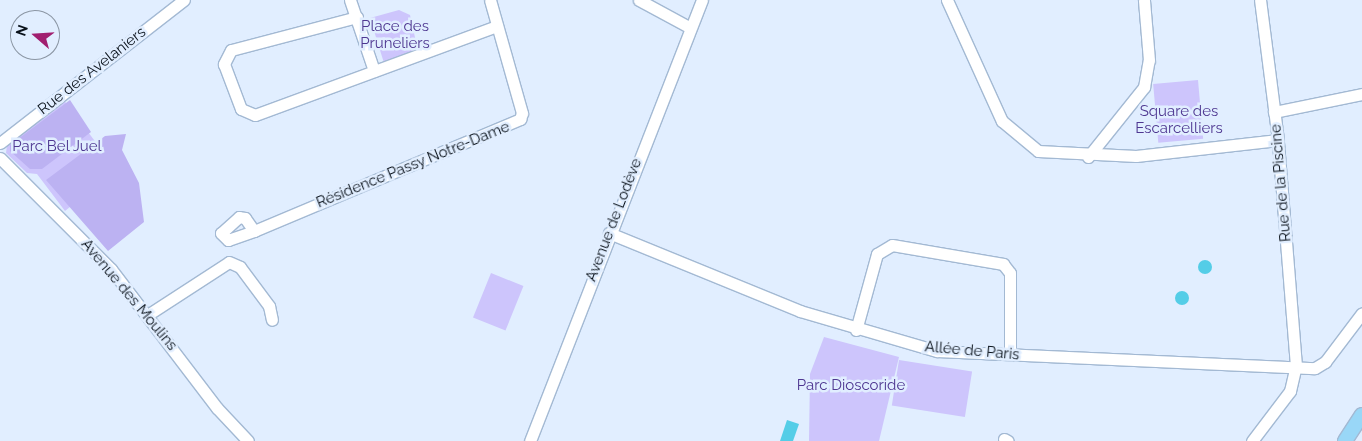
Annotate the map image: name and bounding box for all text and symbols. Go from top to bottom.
north arrow [10,10,60,60]
park label: Place des Pruneliers [360,17,430,52]
text: N [12,23,31,38]
street label: Rue des Avelaniers [34,23,150,119]
park label: Square des Escarcelliers [1135,102,1223,137]
street label: Résidence Passy Notre-Dame [314,118,512,212]
street label: Rue de la Piscine [1267,123,1295,243]
park label: Parc Bel Juel [12,138,102,156]
street label: Avenue de Lodève [582,156,646,284]
street label: Avenue des Moulins [77,236,181,354]
street label: Allée de Paris [924,338,1020,364]
park label: Parc Dioscoride [797,377,905,395]

